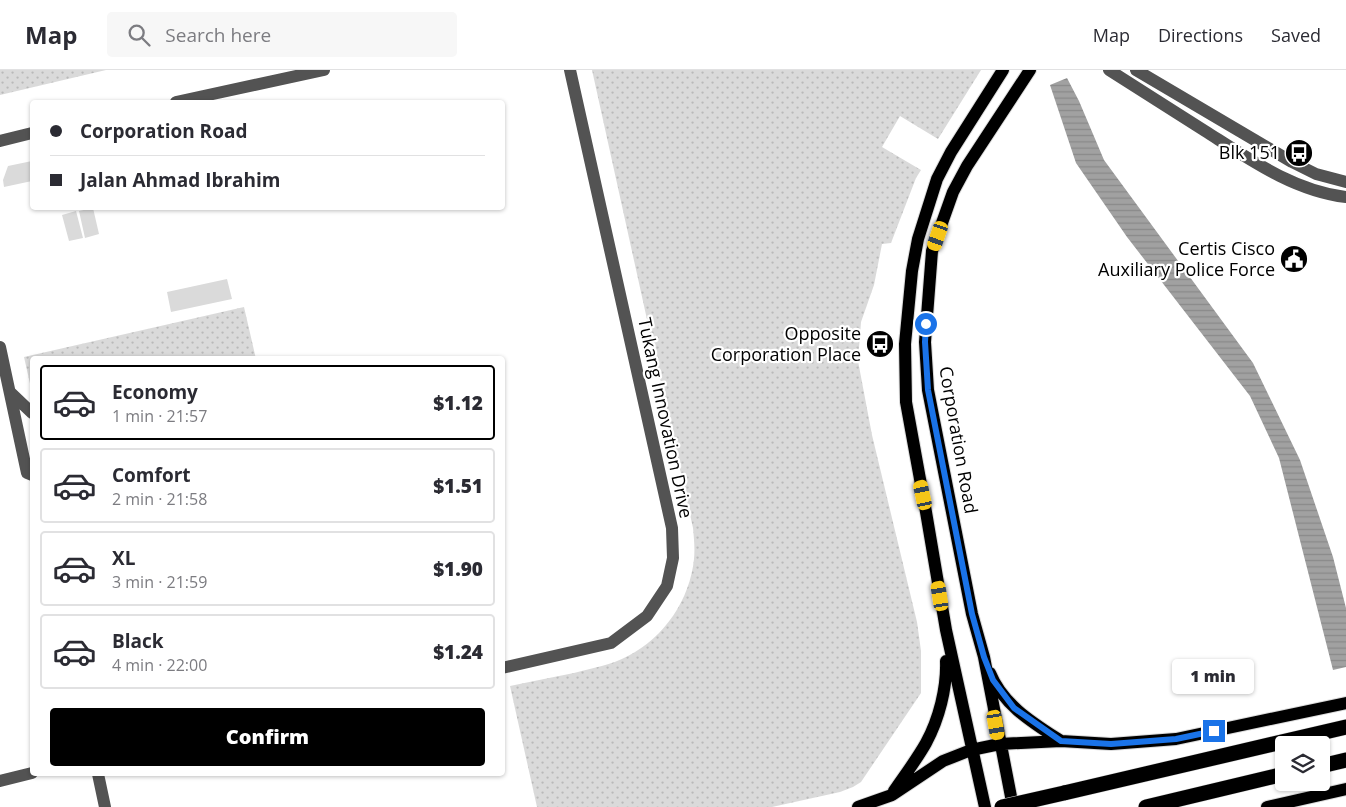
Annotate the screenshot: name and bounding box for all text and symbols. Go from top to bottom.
search box [107,12,457,57]
text: Map [25,18,77,51]
icon: search [125,21,153,49]
text: Search here [165,22,271,48]
text: Map [1093,23,1130,47]
text: Directions [1158,23,1243,47]
text: Saved [1271,23,1321,47]
text: Corporation Road [80,118,247,144]
bus stop icon: Blk 151 [1284,138,1314,168]
place label: Blk 151 [1219,140,1280,164]
text: Jalan Ahmad Ibrahim [80,167,281,193]
car [926,219,949,253]
place label: Certis Cisco Auxiliary Police Force [1098,236,1275,281]
public building icon: Certis Cisco Auxiliary Police Force [1279,244,1309,274]
route start [915,313,937,335]
street label: Tukang Innovation Drive [633,315,699,520]
place label: Opposite Corporation Place [711,321,861,366]
bus stop icon: Opposite Corporation Place [865,329,895,359]
street label: Corporation Road [934,364,984,515]
text: Economy [112,379,198,405]
icon: car [52,380,97,425]
text: $1.12 [433,390,483,416]
text: 1 min · 21:57 [112,405,207,427]
text: Comfort [112,462,191,488]
icon: car [52,463,97,508]
text: $1.51 [433,473,483,499]
car [912,479,933,511]
text: 2 min · 21:58 [112,488,207,510]
text: XL [112,545,135,571]
icon: car [52,546,97,591]
text: $1.90 [433,556,483,582]
text: 3 min · 21:59 [112,571,207,593]
car [930,580,949,612]
text: Black [112,628,164,654]
icon: car [52,629,97,674]
text: $1.24 [433,639,483,665]
text: 4 min · 22:00 [112,654,207,676]
callout: 1 min [1173,658,1255,694]
text: 1 min [1190,665,1236,687]
button: Confirm [50,708,485,766]
car [986,709,1005,741]
route end [1203,720,1225,742]
map controls [1275,736,1330,791]
button: layers [1275,736,1330,791]

